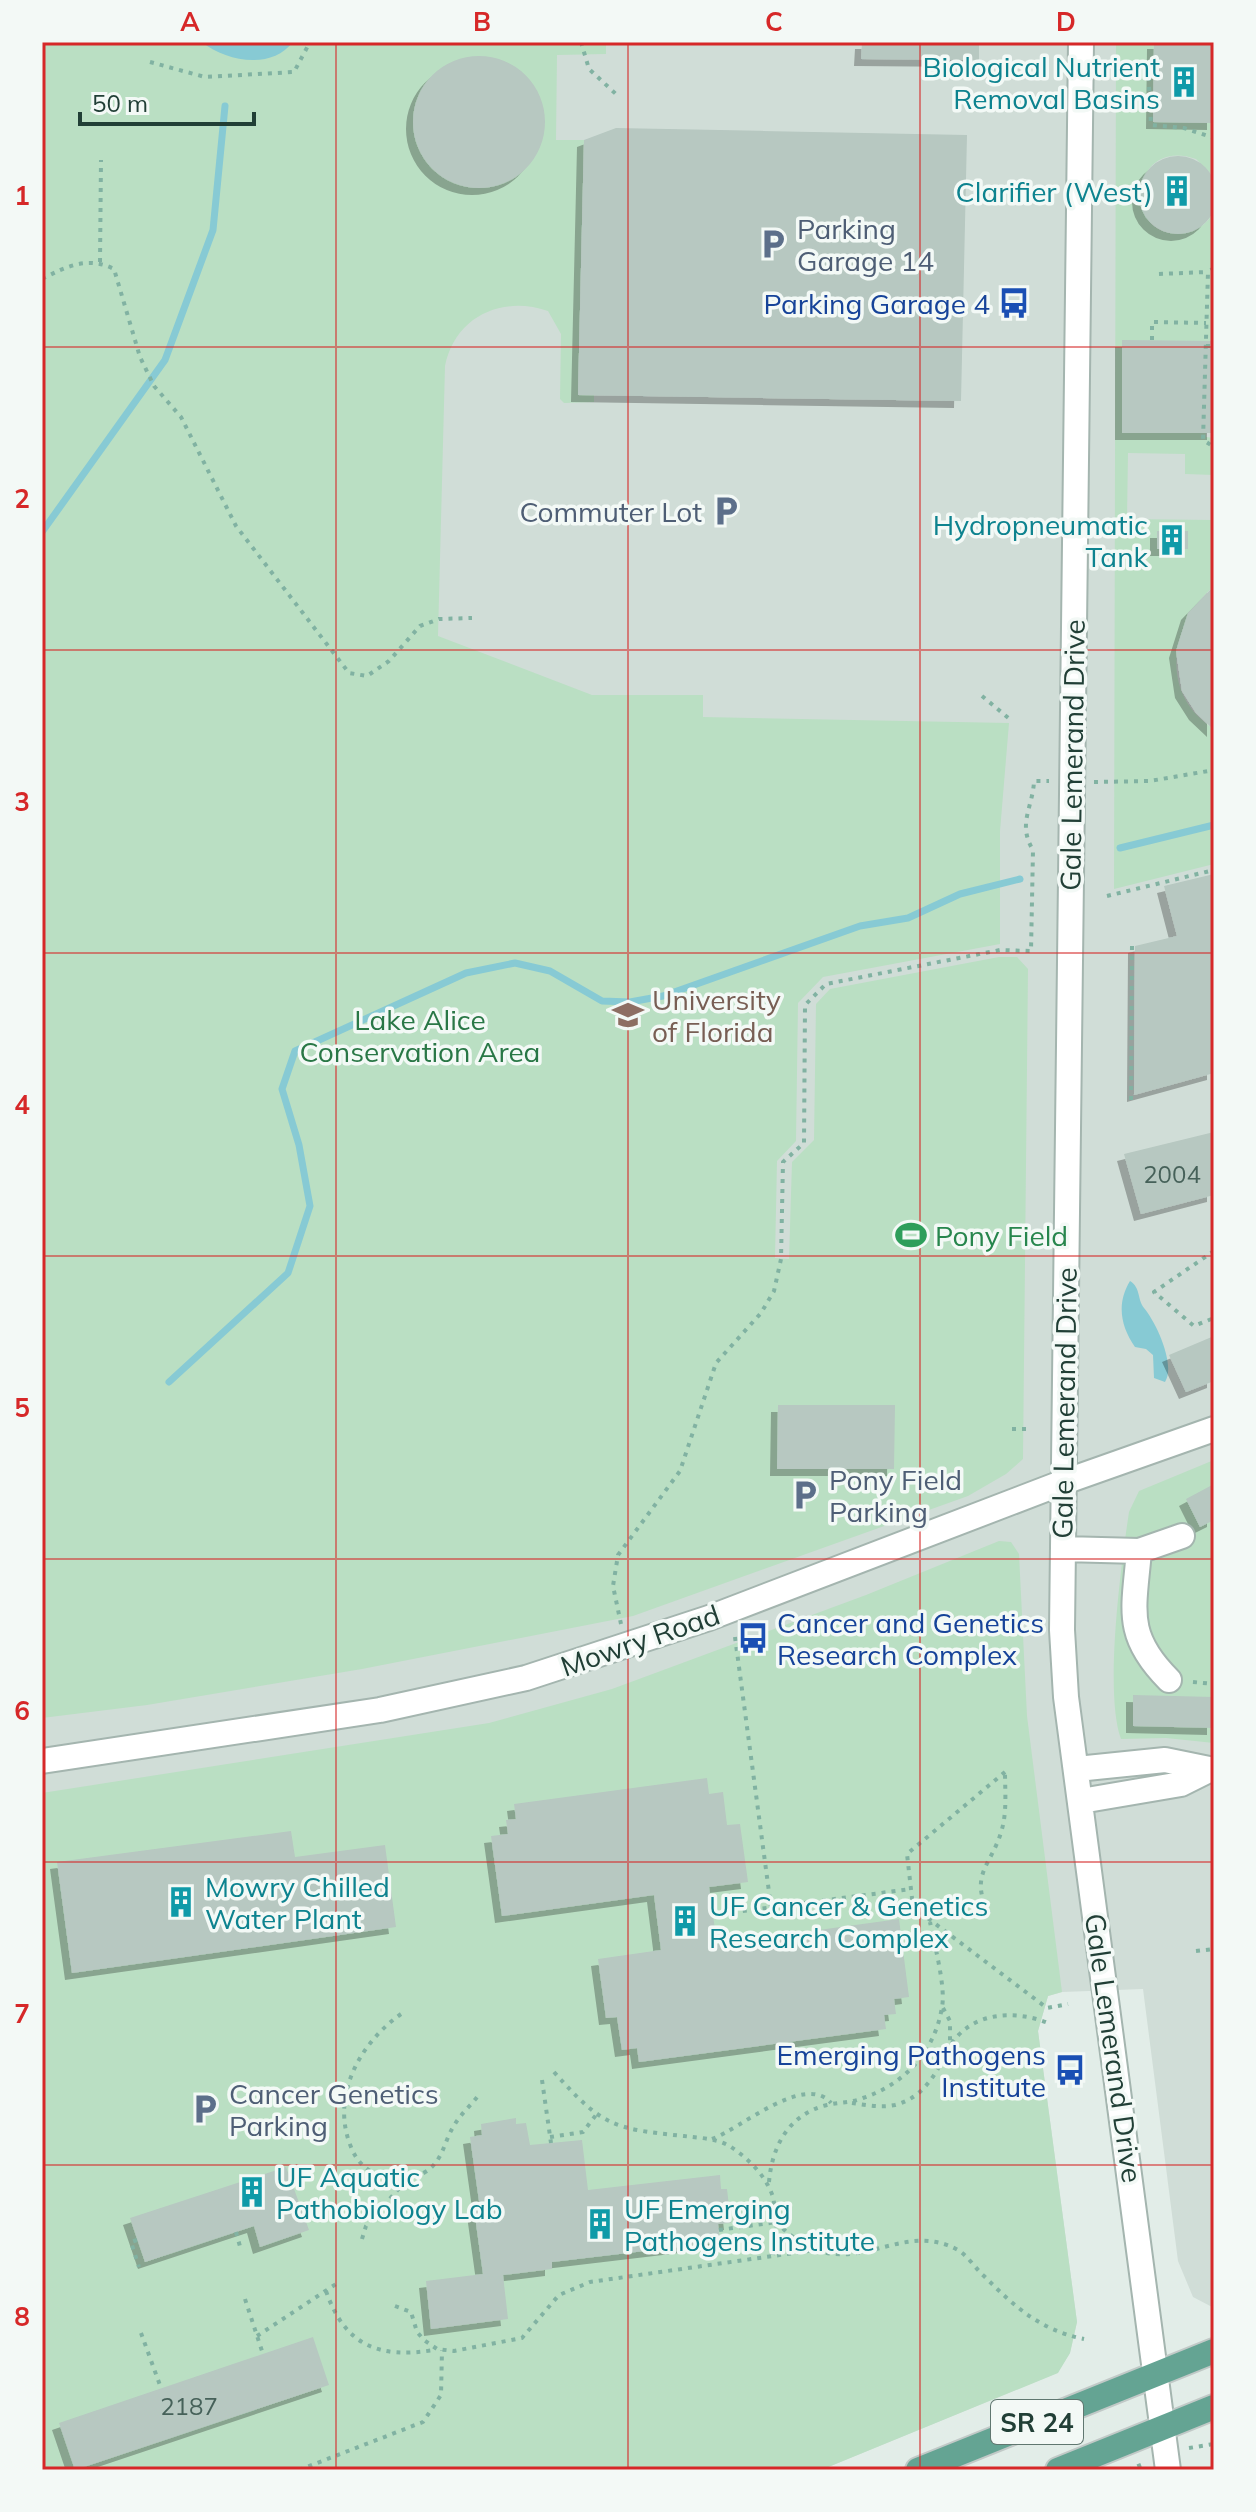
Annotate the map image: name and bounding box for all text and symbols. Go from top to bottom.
text: A [180,5,200,38]
text: B [473,5,491,38]
text: C [765,5,783,38]
text: D [1056,5,1076,38]
place label: Biological Nutrient Removal Basins [922,49,1160,116]
building icon: Biological Nutrient Removal Basins [1167,65,1201,99]
scale bar [80,76,254,126]
text: 50 m [92,88,148,118]
place label: Clarifier (West) [956,174,1153,209]
building icon: Clarifier (West) [1160,174,1194,208]
text: 1 [14,179,30,212]
place label: Parking Garage 14 [797,211,934,278]
parking icon: Parking Garage 14 [756,227,790,261]
place label: Parking Garage 4 [763,286,990,321]
bus stop icon: Parking Garage 4 [997,286,1031,320]
text: 2 [14,482,30,515]
place label: Commuter Lot [519,494,702,529]
parking icon: Commuter Lot [709,494,743,528]
place label: Hydropneumatic Tank [933,507,1149,574]
building icon: Hydropneumatic Tank [1155,523,1189,557]
street label: Gale Lemerand Drive [1052,619,1092,891]
text: 3 [14,785,30,818]
place label: University of Florida [652,982,781,1049]
school or university icon: University of Florida [611,998,645,1032]
park label: Lake Alice Conservation Area [300,1002,540,1069]
text: 4 [14,1088,30,1121]
house number: 2004 [1143,1159,1201,1189]
sports icon: Pony Field [894,1218,928,1252]
place label: Pony Field [935,1218,1068,1253]
street label: Gale Lemerand Drive [1044,1267,1084,1539]
text: 5 [14,1391,30,1424]
place label: Pony Field Parking [829,1462,962,1529]
parking icon: Pony Field Parking [788,1478,822,1512]
street label: Mowry Road [556,1596,724,1684]
place label: Cancer and Genetics Research Complex [777,1605,1044,1672]
bus stop icon: Cancer and Genetics Research Complex [736,1621,770,1655]
text: 6 [14,1694,30,1727]
place label: Mowry Chilled Water Plant [205,1869,390,1936]
building icon: Mowry Chilled Water Plant [164,1885,198,1919]
place label: UF Cancer & Genetics Research Complex [709,1888,988,1955]
building icon: UF Cancer & Genetics Research Complex [668,1904,702,1938]
street label: Gale Lemerand Drive [1078,1911,1150,2185]
text: 7 [14,1997,30,2030]
place label: Emerging Pathogens Institute [777,2037,1046,2104]
bus stop icon: Emerging Pathogens Institute [1053,2053,1087,2087]
place label: Cancer Genetics Parking [229,2076,439,2143]
parking icon: Cancer Genetics Parking [188,2092,222,2126]
place label: UF Aquatic Pathobiology Lab [276,2159,503,2226]
building icon: UF Aquatic Pathobiology Lab [235,2175,269,2209]
place label: UF Emerging Pathogens Institute [624,2191,875,2258]
building icon: UF Emerging Pathogens Institute [583,2207,617,2241]
text: 8 [14,2300,30,2333]
house number: 2187 [160,2391,218,2421]
road number: SR 24 [991,2400,1083,2444]

